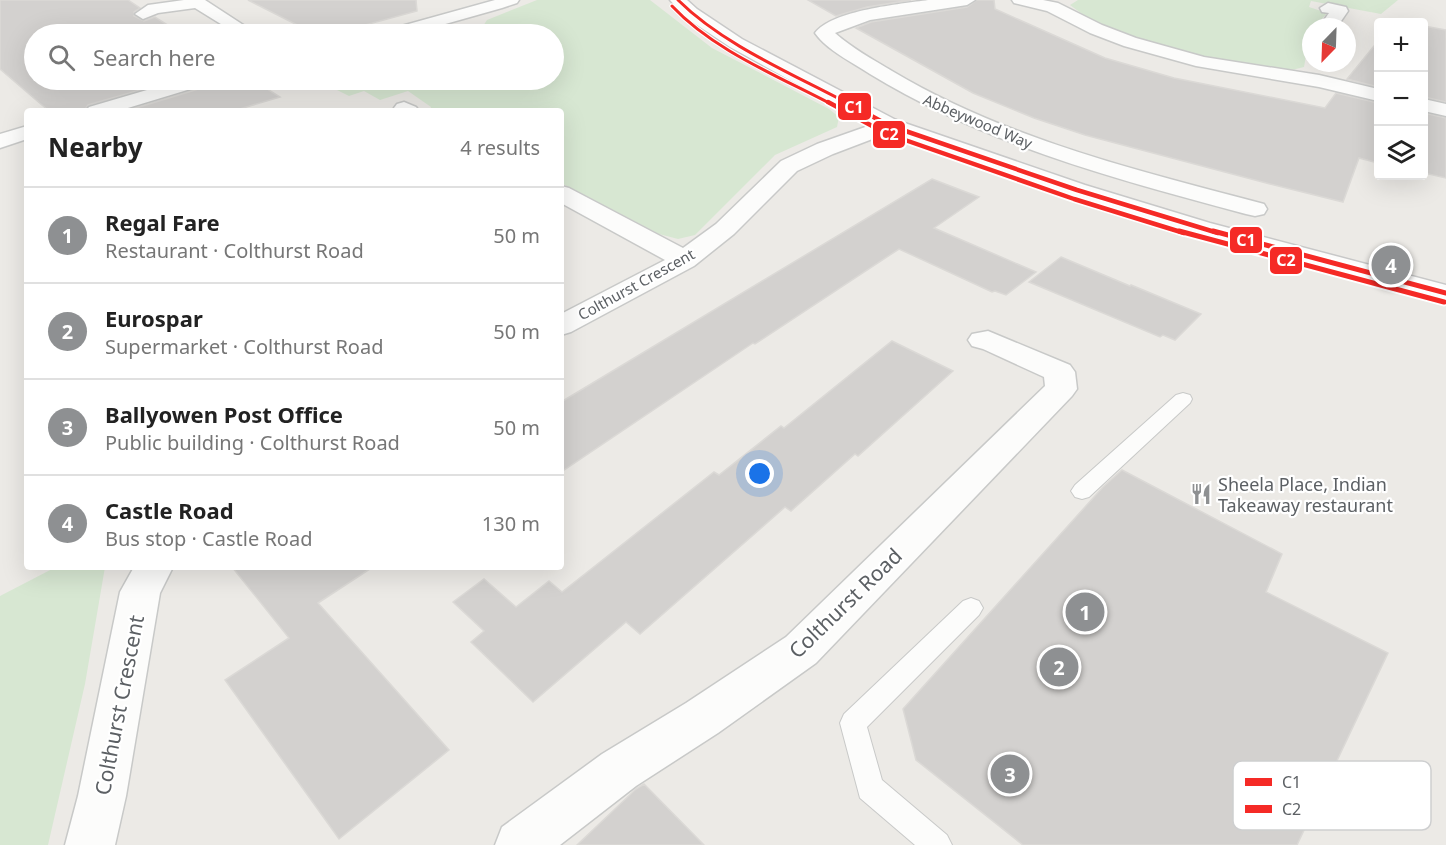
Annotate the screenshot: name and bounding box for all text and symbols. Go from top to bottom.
north arrow [1302,18,1356,72]
map controls [1374,18,1428,180]
button: + [1374,18,1428,72]
search box [24,24,564,90]
icon: search [45,41,78,74]
text: Search here [93,42,215,72]
button: − [1374,72,1428,126]
street label: Abbeywood Way [920,89,1036,153]
line badge: C1 [837,92,872,121]
text: C1 [844,96,864,118]
line badge: C2 [872,120,906,149]
text: C2 [879,123,899,145]
button: layers [1374,126,1428,180]
text: Nearby [48,129,143,165]
text: 4 results [460,134,540,161]
text: Regal Fare [105,207,220,237]
text: 1 [62,222,73,249]
text: 50 m [493,222,540,249]
line badge: C1 [1229,226,1263,254]
text: C1 [1236,229,1256,251]
text: Restaurant · Colthurst Road [105,237,364,264]
pin: 4 [1372,242,1410,288]
street label: Colthurst Crescent [574,243,698,324]
line badge: C2 [1269,246,1303,275]
text: C2 [1276,249,1296,271]
text: Eurospar [105,303,203,333]
text: 2 [62,318,73,345]
text: 50 m [493,318,540,345]
text: Supermarket · Colthurst Road [105,333,383,360]
text: Ballyowen Post Office [105,399,343,429]
text: 3 [62,414,73,441]
text: 50 m [493,414,540,441]
text: Public building · Colthurst Road [105,429,400,456]
your location [745,459,774,488]
place label: Sheela Place, Indian Takeaway restaurant [1218,472,1393,517]
restaurant icon: Sheela Place, Indian Takeaway restaurant [1189,482,1213,506]
text: Castle Road [105,495,234,525]
text: 4 [62,510,73,537]
text: 130 m [482,510,540,537]
text: Bus stop · Castle Road [105,525,312,552]
street label: Colthurst Road [782,542,908,664]
pin: 1 [1066,590,1104,634]
street label: Colthurst Crescent [88,612,150,797]
pin: 2 [1040,644,1078,690]
pin: 3 [990,752,1030,796]
legend [1233,761,1431,830]
text: C1 [1282,771,1301,793]
text: C2 [1282,798,1301,820]

